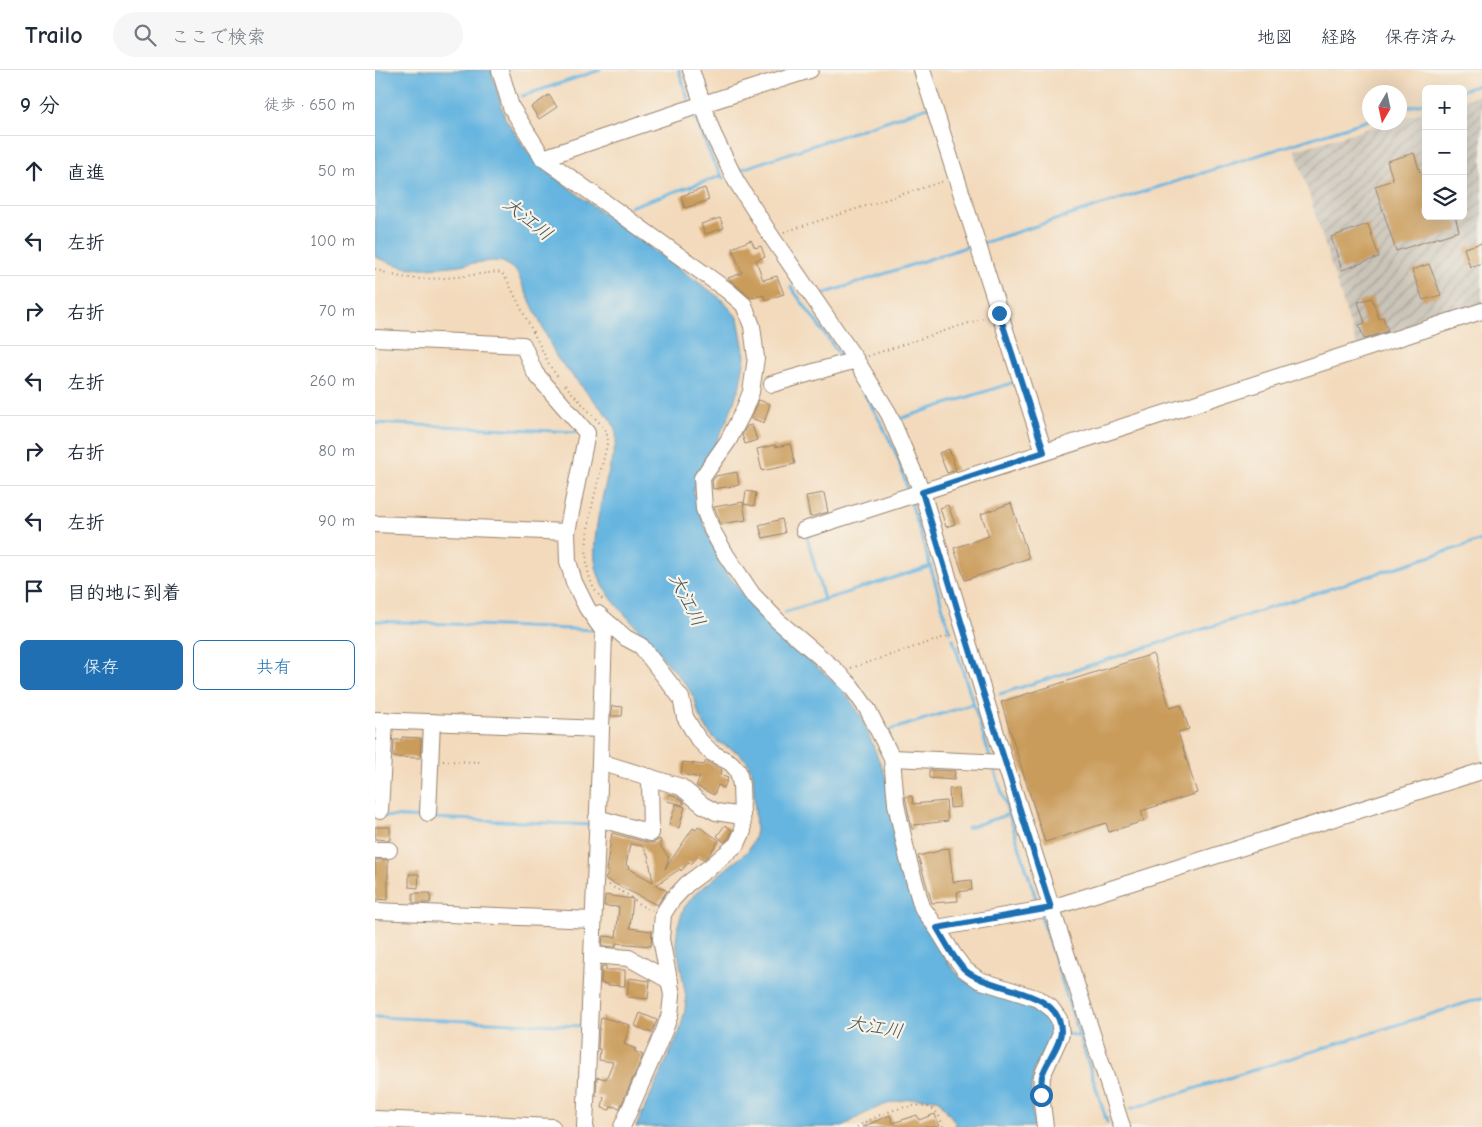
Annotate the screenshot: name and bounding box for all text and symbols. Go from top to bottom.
search box [113,12,463,57]
text: Trailo [25,21,83,49]
icon: search [131,21,159,49]
text: ここで検索 [171,26,266,48]
text: 地図 [1257,27,1293,48]
text: 経路 [1321,27,1357,48]
text: 保存済み [1385,27,1457,48]
north arrow [1362,85,1407,130]
map controls [1422,85,1467,220]
button: + [1422,85,1467,130]
text: 9 分 [20,93,59,117]
text: 徒歩 · 650 m [264,96,355,114]
button: − [1422,130,1467,175]
icon: ahead [20,157,48,185]
text: 直進 [67,162,105,184]
text: 50 m [318,162,355,180]
button: layers [1422,175,1467,220]
water label: 大江川 [499,193,557,245]
icon: left [20,227,48,255]
text: 左折 [67,232,105,254]
text: 100 m [311,232,355,250]
icon: right [20,297,48,325]
text: 右折 [67,302,105,324]
text: 70 m [319,302,355,320]
route end [988,302,1011,325]
icon: left [20,367,48,395]
text: 左折 [67,372,105,394]
text: 260 m [310,372,355,390]
icon: right [20,437,48,465]
text: 右折 [67,442,105,464]
text: 80 m [318,442,355,460]
icon: left [20,507,48,535]
text: 左折 [67,512,105,534]
text: 90 m [318,512,355,530]
water label: 大江川 [664,570,710,630]
icon: arrive [20,577,48,605]
text: 目的地に到着 [67,582,181,604]
button: 保存 [20,640,183,690]
button: 共有 [193,640,355,690]
water label: 大江川 [845,1011,905,1043]
route start [1030,1084,1053,1107]

